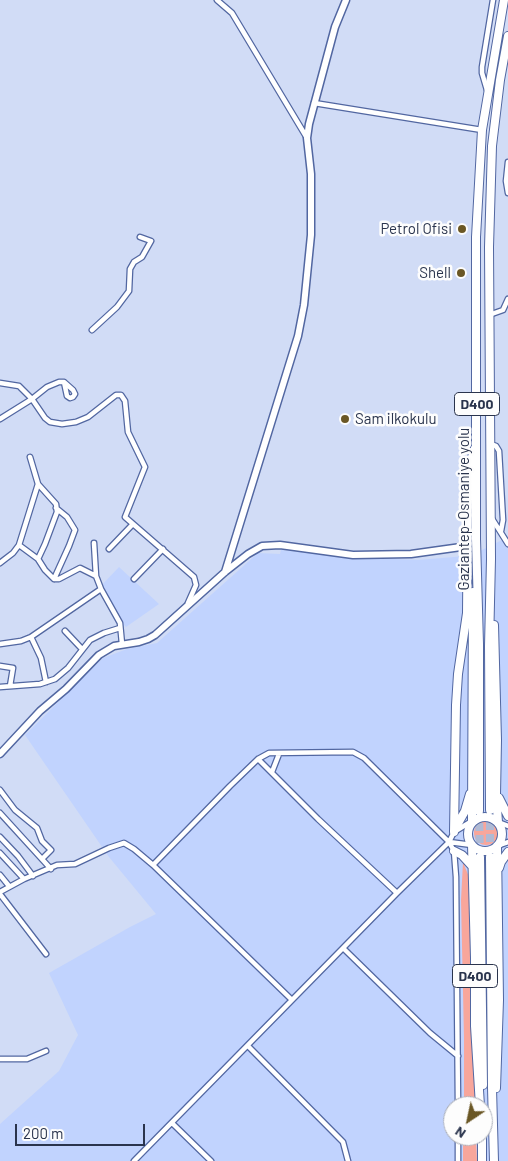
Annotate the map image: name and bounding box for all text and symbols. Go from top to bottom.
place label: Petrol Ofisi [380,220,452,238]
marker: Petrol Ofisi [456,223,468,235]
place label: Shell [419,264,451,282]
marker: Shell [455,267,467,279]
road number: D400 [454,392,500,416]
place label: Sam ilkokulu [355,410,437,428]
marker: Sam ilkokulu [339,413,351,425]
street label: Gaziantep-Osmaniye yolu [455,428,473,590]
road number: D400 [452,964,498,988]
north arrow [443,1096,493,1146]
scale bar [18,1114,148,1146]
text: N [451,1123,469,1143]
text: 200 m [23,1124,63,1142]

